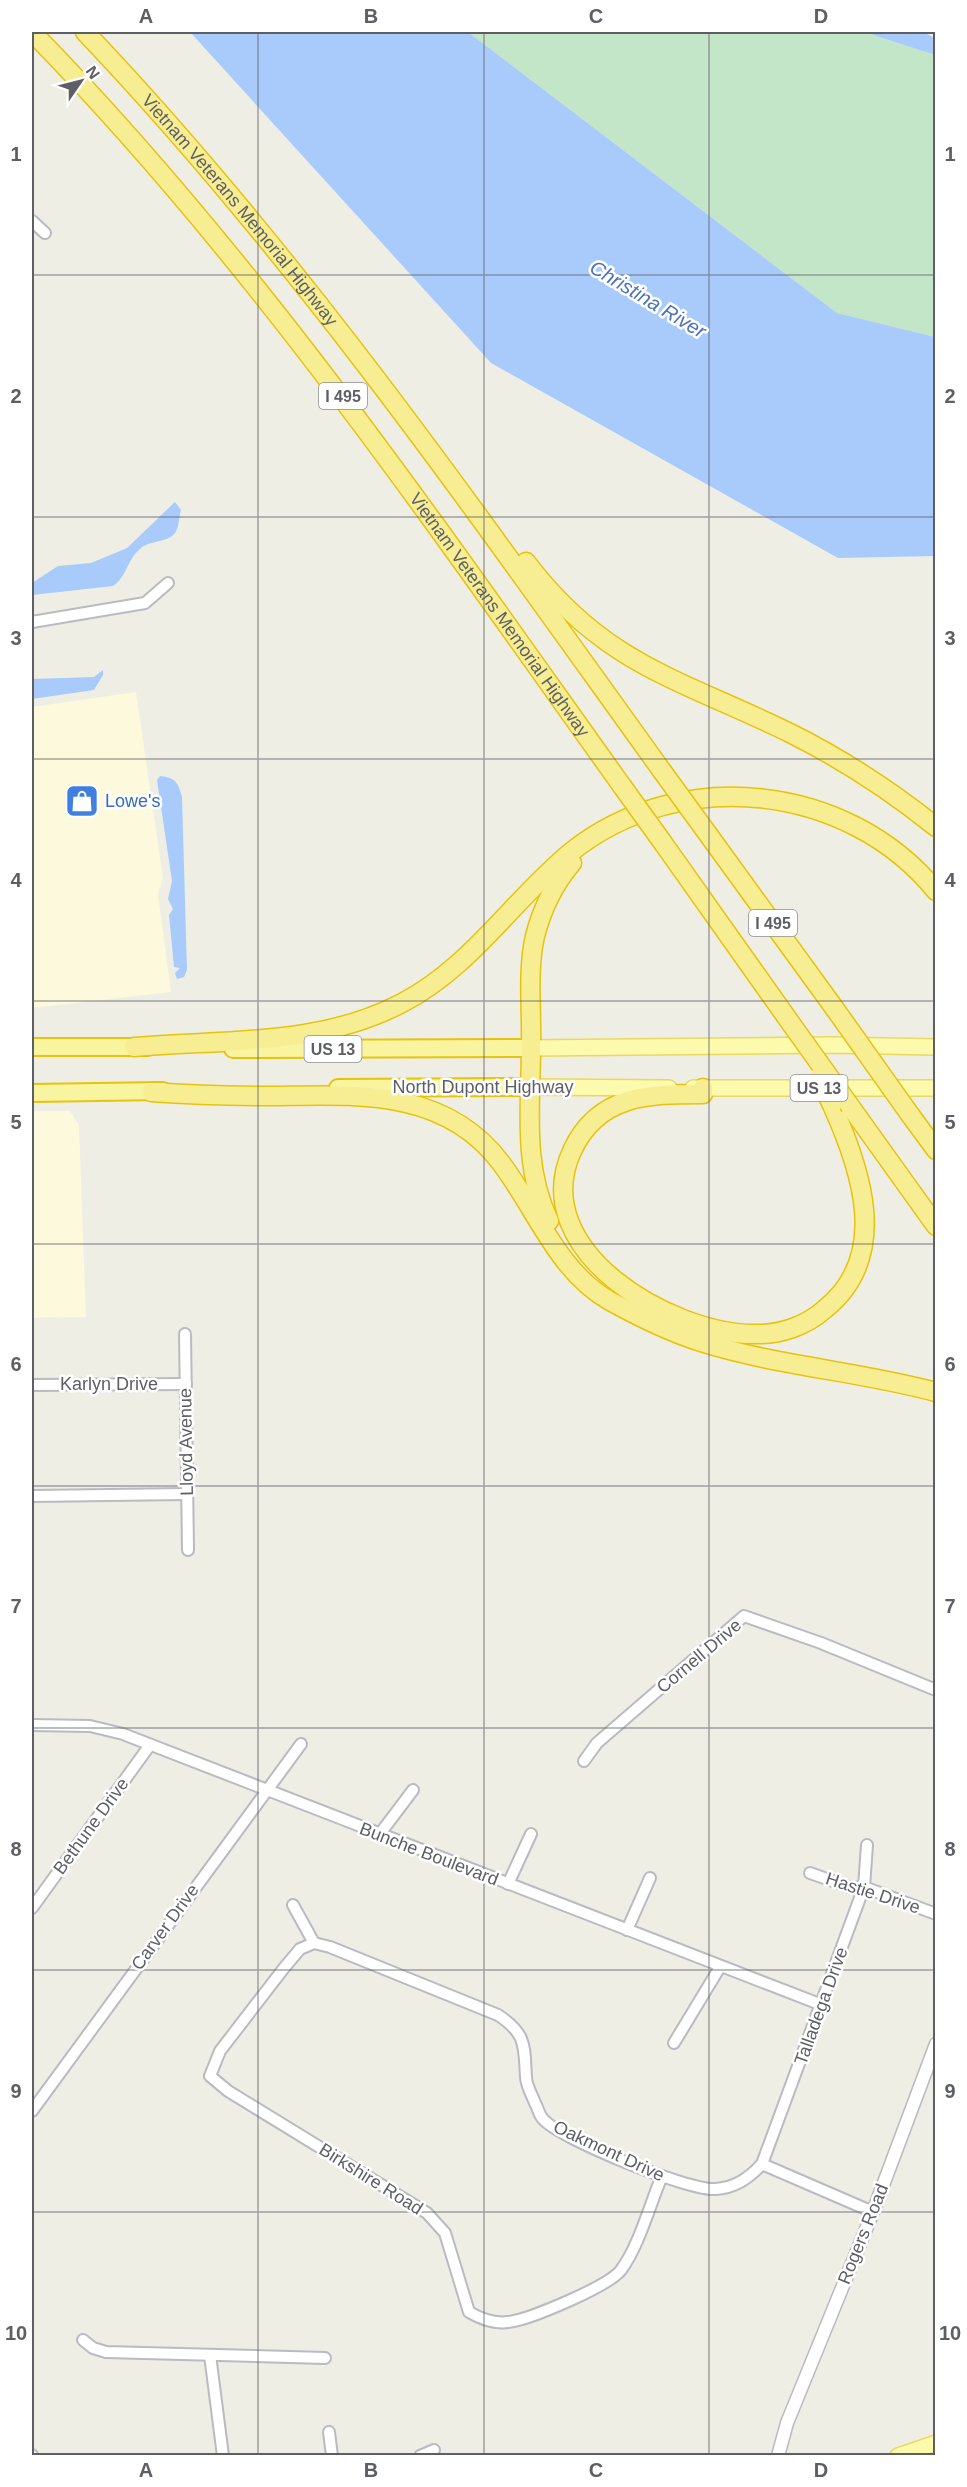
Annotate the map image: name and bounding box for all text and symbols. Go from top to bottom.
text: A [139,5,153,27]
text: B [364,5,378,27]
text: C [589,5,603,27]
text: D [814,5,828,27]
north arrow [51,51,111,111]
text: N [83,63,103,82]
street label: Vietnam Veterans Memorial Highway [138,90,342,330]
text: 1 [10,143,22,165]
text: 1 [944,143,956,165]
water label: Christina River [586,256,711,343]
road number: I 495 [319,383,367,409]
text: 2 [10,385,22,407]
text: 2 [944,385,956,407]
street label: Vietnam Veterans Memorial Highway [406,489,594,741]
text: 3 [10,627,22,649]
text: 3 [944,627,956,649]
shop icon: Lowe's [64,783,100,819]
place label: Lowe's [105,791,160,811]
text: 4 [10,869,22,891]
text: 4 [944,869,956,891]
road number: I 495 [749,910,797,936]
road number: US 13 [304,1036,362,1062]
road number: US 13 [790,1075,848,1101]
street label: North Dupont Highway [392,1077,574,1097]
text: 5 [10,1111,22,1133]
text: 5 [944,1111,956,1133]
text: 6 [10,1353,22,1375]
text: 6 [944,1353,956,1375]
street label: Karlyn Drive [60,1374,158,1394]
street label: Lloyd Avenue [175,1388,197,1496]
text: 7 [10,1595,22,1617]
text: 7 [944,1595,956,1617]
street label: Cornell Drive [653,1615,745,1697]
street label: Bethune Drive [49,1774,133,1878]
street label: Bunche Boulevard [357,1818,501,1890]
text: 8 [10,1838,22,1860]
text: 8 [944,1838,956,1860]
street label: Hastie Drive [823,1868,923,1918]
street label: Carver Drive [127,1880,203,1974]
street label: Talladega Drive [790,1944,852,2068]
text: 9 [10,2080,22,2102]
text: 9 [944,2080,956,2102]
street label: Oakmont Drive [550,2117,668,2185]
street label: Birkshire Road [316,2139,426,2219]
street label: Rogers Road [834,2181,892,2287]
text: 10 [5,2322,27,2344]
text: 10 [939,2322,961,2344]
text: A [139,2459,153,2481]
text: B [364,2459,378,2481]
text: C [589,2459,603,2481]
text: D [814,2459,828,2481]

